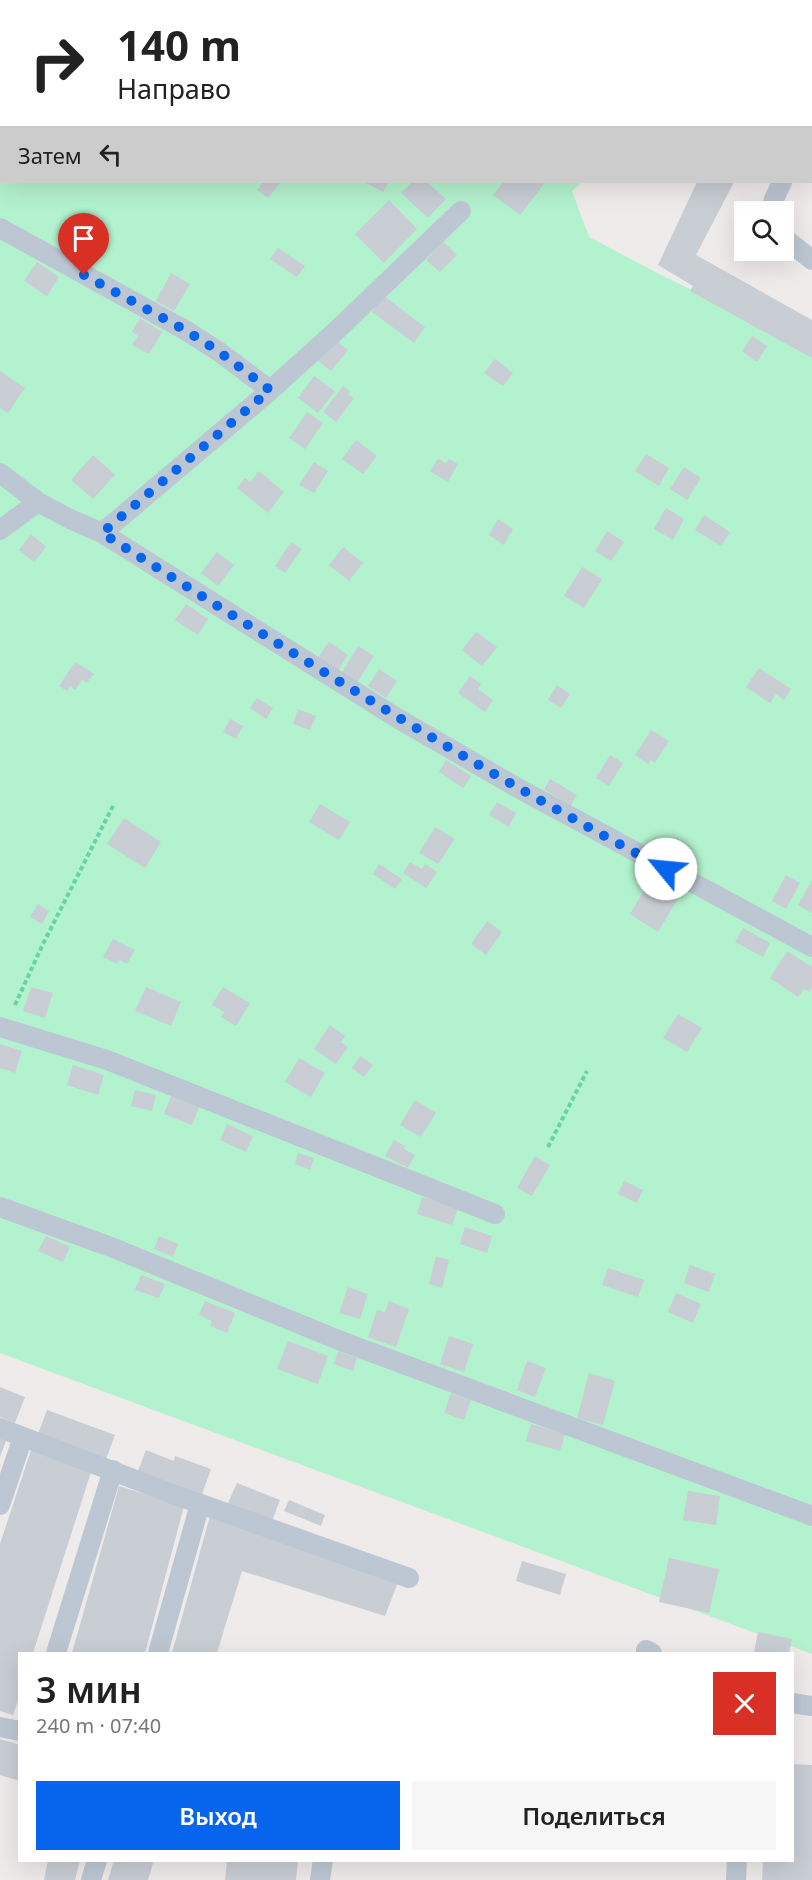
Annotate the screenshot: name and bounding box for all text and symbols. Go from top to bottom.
text: 140 m [117,16,241,73]
icon: right [18,24,96,102]
text: Направо [117,70,231,107]
icon: left [94,138,127,171]
text: Затем [18,140,82,170]
map controls [734,201,794,261]
button: search [734,201,794,261]
pin [58,213,109,275]
icon: arrive [67,222,100,255]
position arrow [634,837,698,901]
text: 3 мин [36,1665,142,1714]
button: close [713,1672,776,1735]
text: 240 m · 07:40 [36,1712,161,1739]
button: Выход [36,1781,400,1850]
button: Поделиться [412,1781,776,1850]

